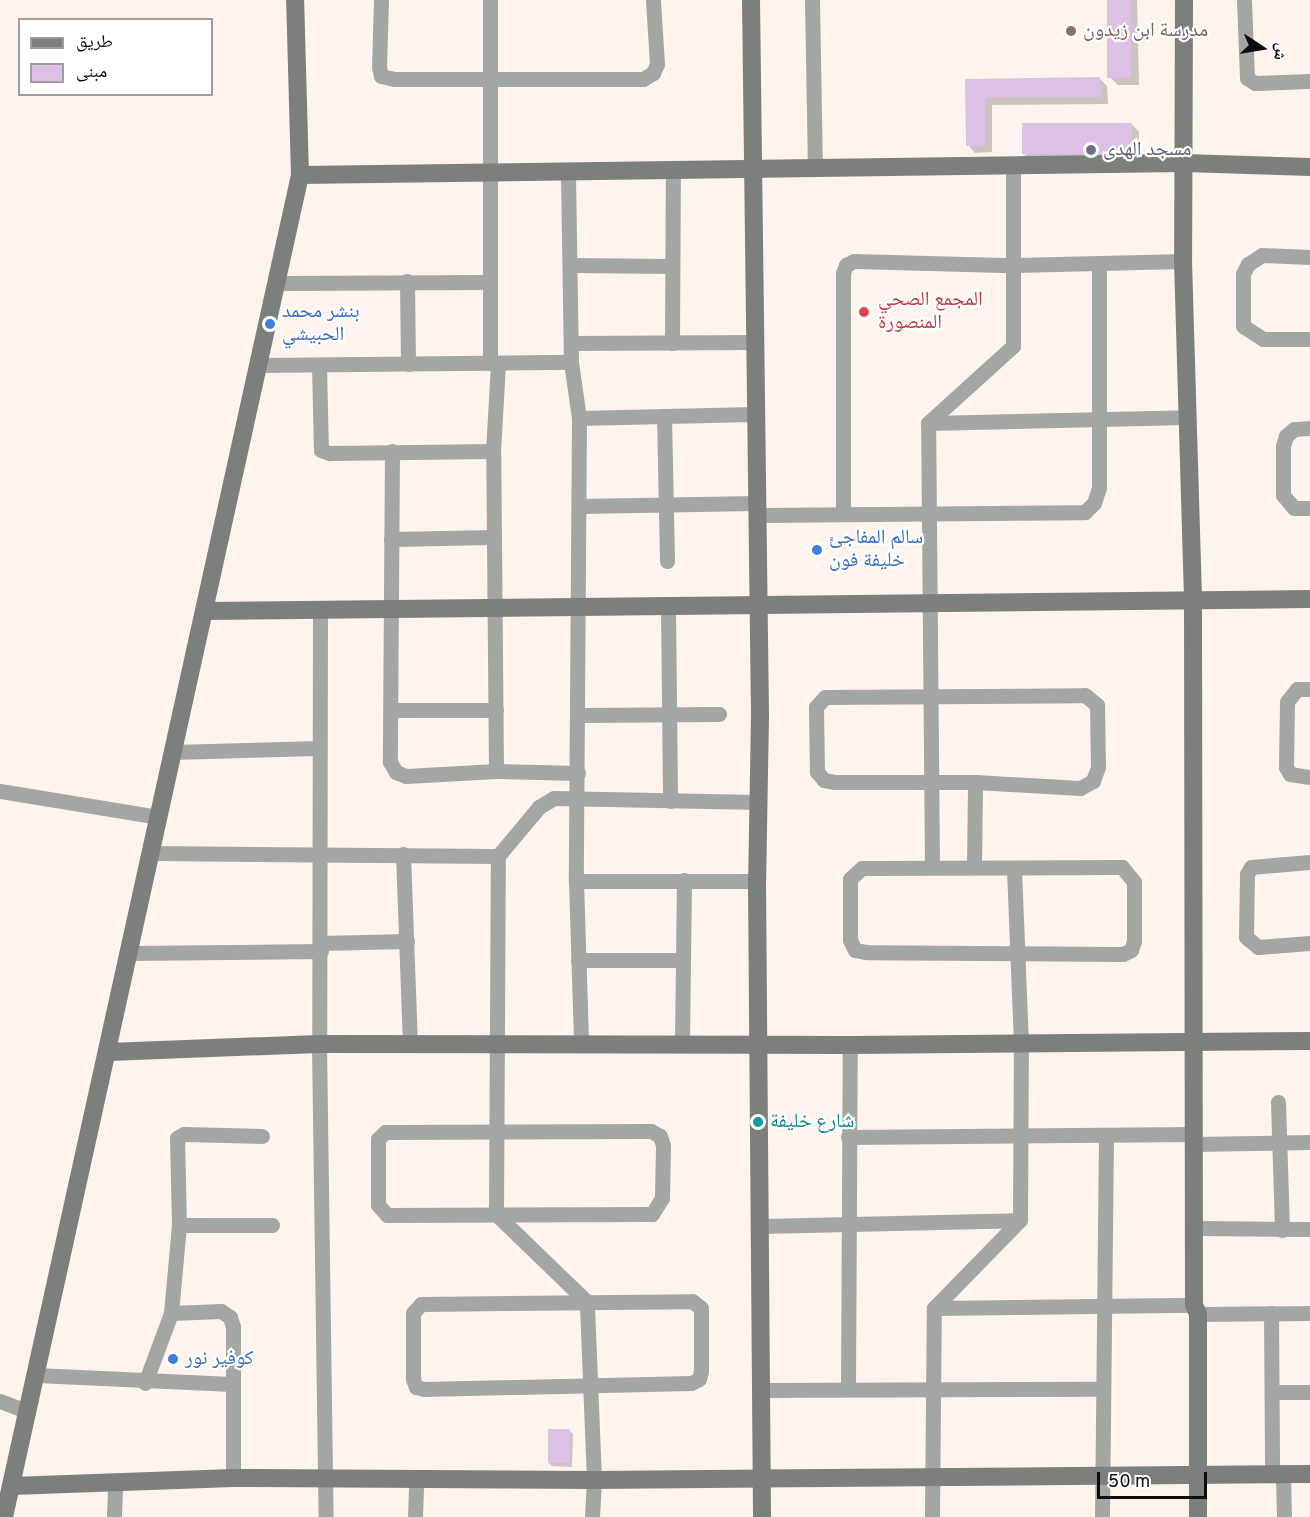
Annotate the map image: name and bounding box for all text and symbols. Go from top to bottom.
legend [18,18,213,96]
north arrow [1232,18,1292,78]
place label: مدرسة ابن زيدون [1083,19,1208,43]
marker: مدرسة ابن زيدون [1064,24,1078,38]
text: طريق [76,31,113,54]
text: ش [1268,41,1291,62]
text: مبنى [76,61,107,84]
place label: مسجد الهدى [1103,138,1191,162]
marker: مسجد الهدى [1084,143,1098,157]
place label: المجمع الصحي المنصورة [878,288,983,335]
place label: بنشر محمد الحبيشي [282,300,360,347]
marker: المجمع الصحي المنصورة [855,303,873,321]
marker: بنشر محمد الحبيشي [263,317,277,331]
place label: سالم المفاجئ خليفة فون [829,526,923,573]
marker: سالم المفاجئ خليفة فون [810,543,824,557]
place label: شارع خليفة [770,1110,854,1134]
marker: شارع خليفة [751,1115,765,1129]
place label: كوفير نور [185,1347,254,1371]
marker: كوفير نور [166,1352,180,1366]
scale bar [1100,1460,1210,1498]
text: 50 m [1108,1471,1150,1494]

